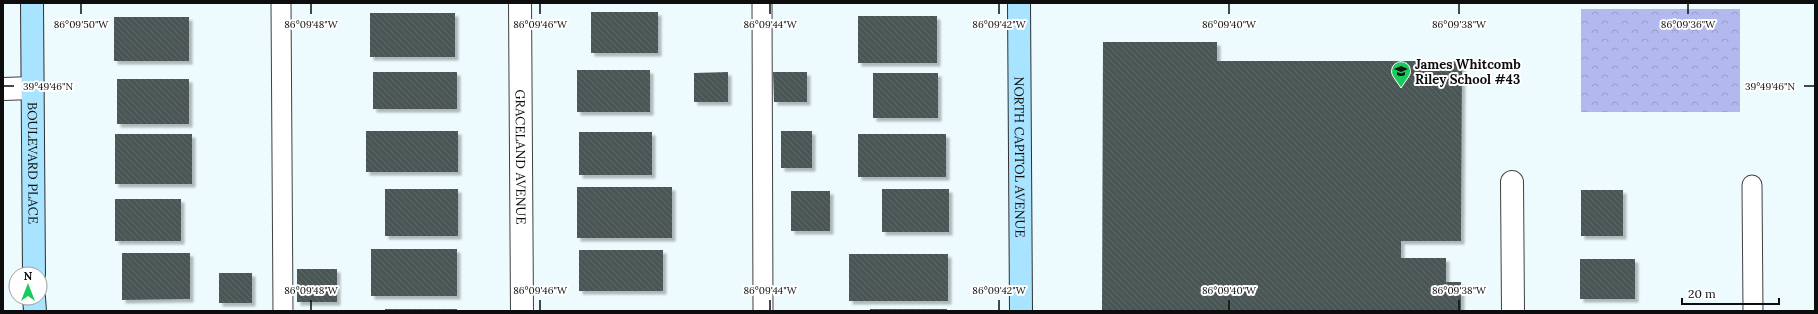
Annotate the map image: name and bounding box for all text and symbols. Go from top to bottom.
text: 86°09'50"W [54,18,109,31]
text: 86°09'48"W [284,18,339,31]
text: 86°09'46"W [513,18,568,31]
text: 86°09'44"W [743,18,798,31]
text: 86°09'42"W [972,18,1027,31]
text: 86°09'40"W [1202,18,1257,31]
text: 86°09'38"W [1432,18,1487,31]
text: 86°09'36"W [1661,18,1716,31]
place label: James Whitcomb Riley School #43 [1415,56,1521,88]
school or university icon: James Whitcomb Riley School #43 [1390,60,1412,88]
street label: NORTH CAPITOL AVENUE [1010,76,1029,238]
text: 39°49'46"N [23,80,73,93]
text: 39°49'46"N [1745,80,1795,93]
street label: GRACELAND AVENUE [512,89,529,225]
street label: BOULEVARD PLACE [24,102,42,224]
north arrow [8,266,48,306]
text: N [24,269,33,283]
scale bar [1682,280,1779,306]
text: 86°09'48"W [284,284,339,297]
text: 86°09'46"W [513,284,568,297]
text: 86°09'44"W [743,284,798,297]
text: 86°09'42"W [972,284,1027,297]
text: 86°09'40"W [1202,284,1257,297]
text: 86°09'38"W [1432,284,1487,297]
text: 20 m [1688,286,1716,301]

